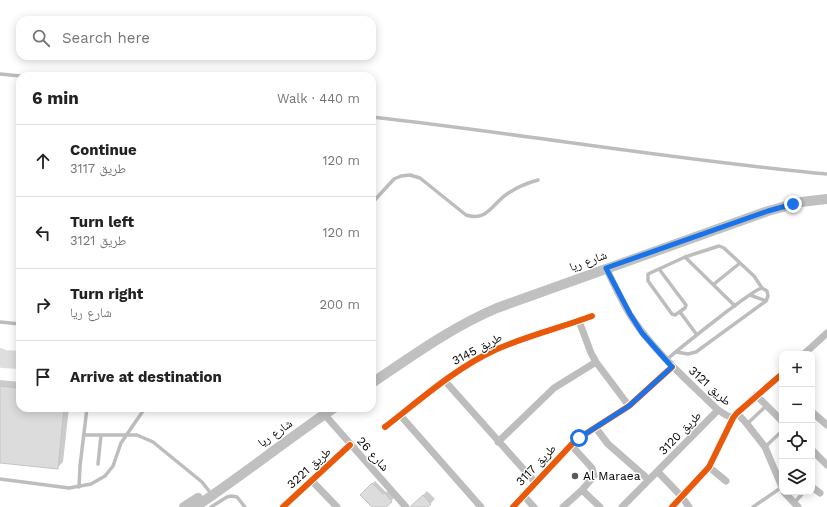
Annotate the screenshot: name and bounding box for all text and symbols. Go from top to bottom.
search box [16,16,376,60]
icon: search [30,27,52,49]
text: Search here [62,29,150,47]
text: 6 min [32,88,79,108]
text: Walk · 440 m [277,91,360,106]
text: Continue [70,141,137,159]
icon: ahead [32,150,54,172]
text: 120 m [322,153,360,168]
text: طريق 3117 [70,161,126,176]
route end [784,195,802,213]
text: Turn left [70,213,134,231]
icon: left [32,222,54,244]
text: 120 m [322,225,360,240]
text: طريق 3121 [70,233,126,248]
street label: شارع ريا [567,248,609,275]
text: Turn right [70,285,143,303]
icon: right [32,294,54,316]
text: 200 m [319,297,360,312]
text: شارع ريا [70,305,112,320]
street label: طريق 3145 [450,330,505,368]
map controls [779,351,815,495]
button: + [779,351,815,387]
street label: طريق 3121 [686,363,734,409]
icon: arrive [32,366,54,388]
text: Arrive at destination [70,368,222,386]
button: − [779,387,815,423]
street label: طريق 3120 [656,408,704,458]
street label: شارع ريا [255,416,296,451]
button: locate [779,423,815,459]
route start [570,429,588,447]
street label: شارع 26 [353,434,392,475]
street label: طريق 3117 [513,441,559,489]
street label: طريق 3221 [284,445,334,492]
button: layers [779,459,815,495]
place label: Al Maraea [583,469,641,483]
marker: Al Maraea [570,471,580,481]

